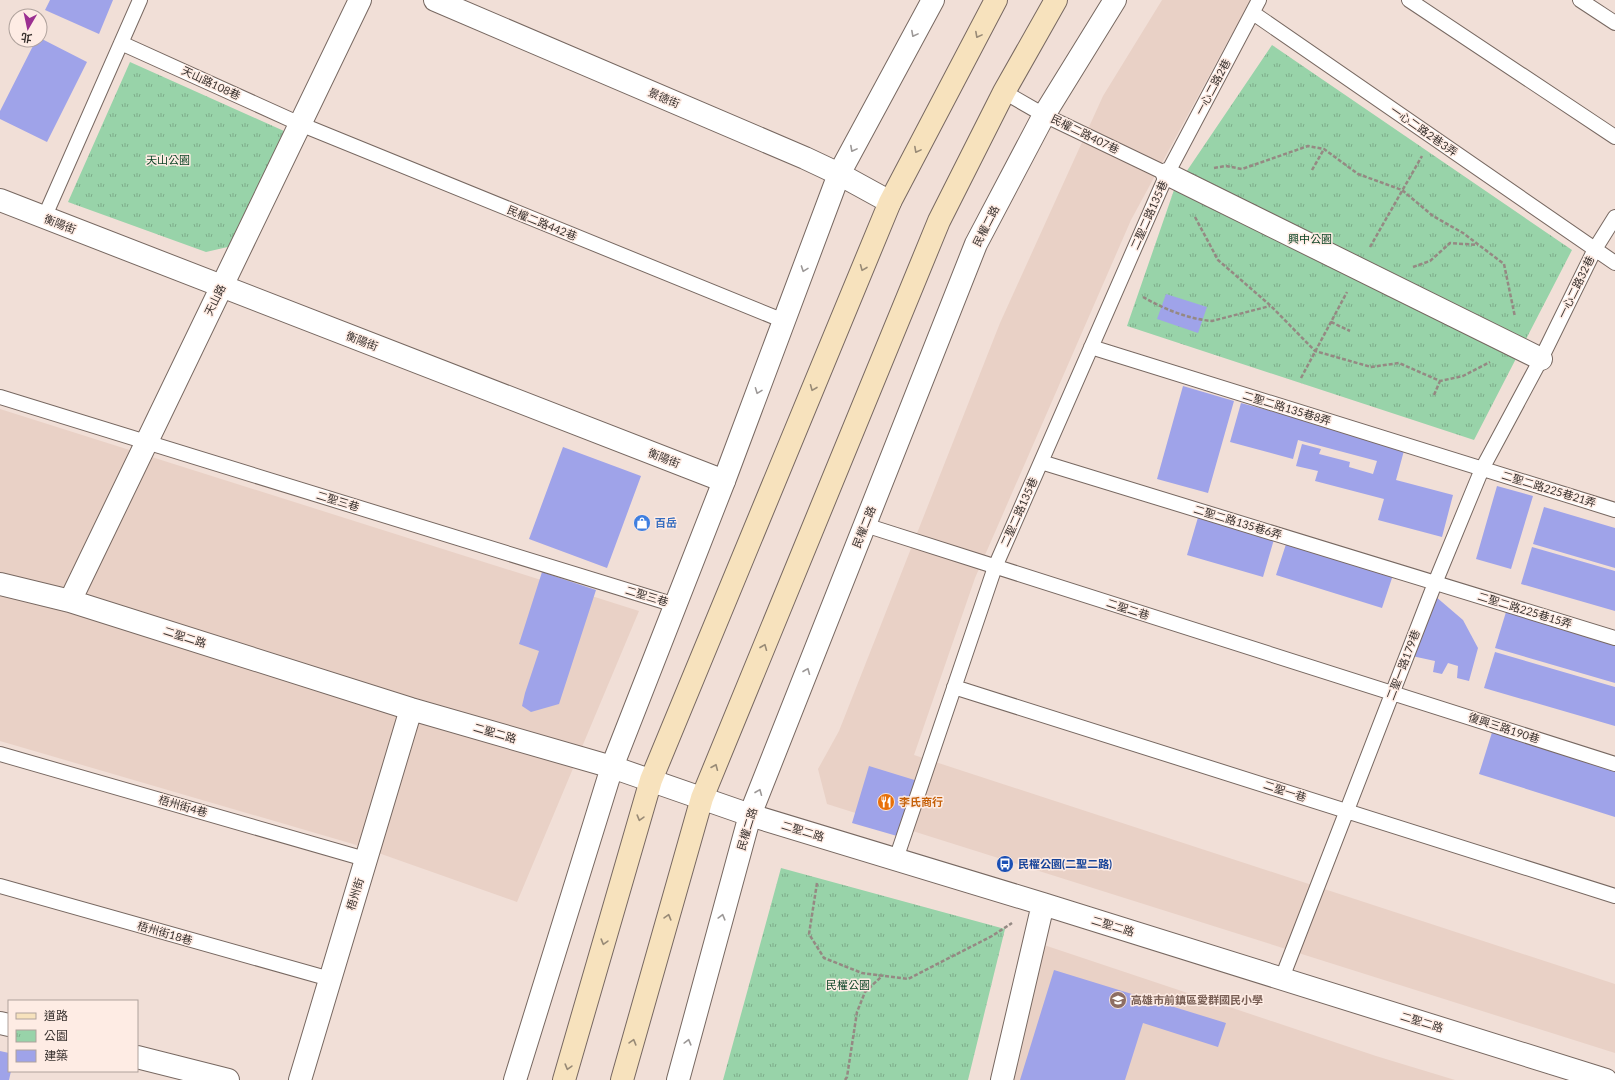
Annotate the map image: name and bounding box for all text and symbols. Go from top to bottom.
north arrow [8,8,48,48]
one-way arrow [912,30,919,38]
one-way arrow [975,30,982,38]
text: 北 [20,31,33,46]
street label: 一心二路2巷 [1192,57,1233,117]
street label: 天山路108巷 [180,63,243,102]
street label: 景德街 [646,85,682,110]
street label: 一心二路2巷3弄 [1388,103,1460,159]
street label: 民權二路407巷 [1049,111,1121,156]
one-way arrow [850,145,857,152]
one-way arrow [915,146,922,153]
park label: 天山公園 [146,153,190,166]
street label: 二聖二路135巷 [1128,178,1170,251]
street label: 民權二路442巷 [505,203,579,242]
street label: 民權二路 [970,203,1001,248]
street label: 衡陽街 [42,212,78,236]
park label: 興中公園 [1288,232,1332,245]
street label: 一心二路32巷 [1555,253,1596,320]
one-way arrow [859,264,867,271]
one-way arrow [800,265,808,272]
street label: 天山路 [201,282,228,317]
street label: 衡陽街 [344,329,380,353]
one-way arrow [810,383,818,391]
one-way arrow [754,387,763,394]
street label: 二聖二路135巷8弄 [1241,388,1333,427]
street label: 衡陽街 [646,446,682,470]
street label: 二聖二路225巷21弄 [1500,468,1598,509]
street label: 二聖二路135巷 [998,475,1040,548]
street label: 二聖三巷 [315,488,361,513]
street label: 二聖二路135巷6弄 [1192,502,1284,541]
street label: 民權二路 [849,504,878,550]
shop icon: 百岳 [632,513,652,533]
place label: 百岳 [655,516,677,529]
street label: 二聖三巷 [624,583,670,608]
street label: 二聖二路225巷15弄 [1476,589,1574,630]
street label: 二聖二巷 [1105,596,1151,622]
street label: 二聖二路 [162,624,208,650]
street label: 二聖一路179巷 [1383,628,1422,702]
one-way arrow [760,643,768,650]
one-way arrow [802,668,810,675]
street label: 復興三路190巷 [1467,710,1541,745]
street label: 二聖二路 [472,720,518,745]
one-way arrow [710,763,718,771]
street label: 二聖一巷 [1262,778,1308,804]
one-way arrow [754,789,762,796]
street label: 梧州街4巷 [157,792,209,819]
restaurant icon: 李氏商行 [876,792,896,812]
place label: 李氏商行 [899,795,943,808]
street label: 民權二路 [734,806,759,852]
one-way arrow [636,814,645,821]
street label: 二聖二路 [780,818,826,843]
bus stop icon: 民權公園(二聖二路) [995,854,1015,874]
place label: 民權公園(二聖二路) [1018,857,1112,870]
street label: 梧州街 [343,876,366,912]
street label: 二聖二路 [1090,913,1136,938]
one-way arrow [663,914,672,921]
one-way arrow [717,914,726,921]
street label: 梧州街18巷 [136,918,194,947]
one-way arrow [600,939,609,946]
park label: 民權公園 [826,978,870,991]
school or university icon: 高雄市前鎮區愛群國民小學 [1108,990,1128,1010]
place label: 高雄市前鎮區愛群國民小學 [1131,993,1263,1006]
legend [8,1000,138,1072]
text: 道路 [44,1008,68,1023]
street label: 二聖二路 [1399,1009,1445,1034]
text: 公園 [44,1028,68,1043]
one-way arrow [628,1039,636,1046]
one-way arrow [683,1039,692,1046]
text: 建築 [44,1048,68,1063]
one-way arrow [564,1064,573,1071]

